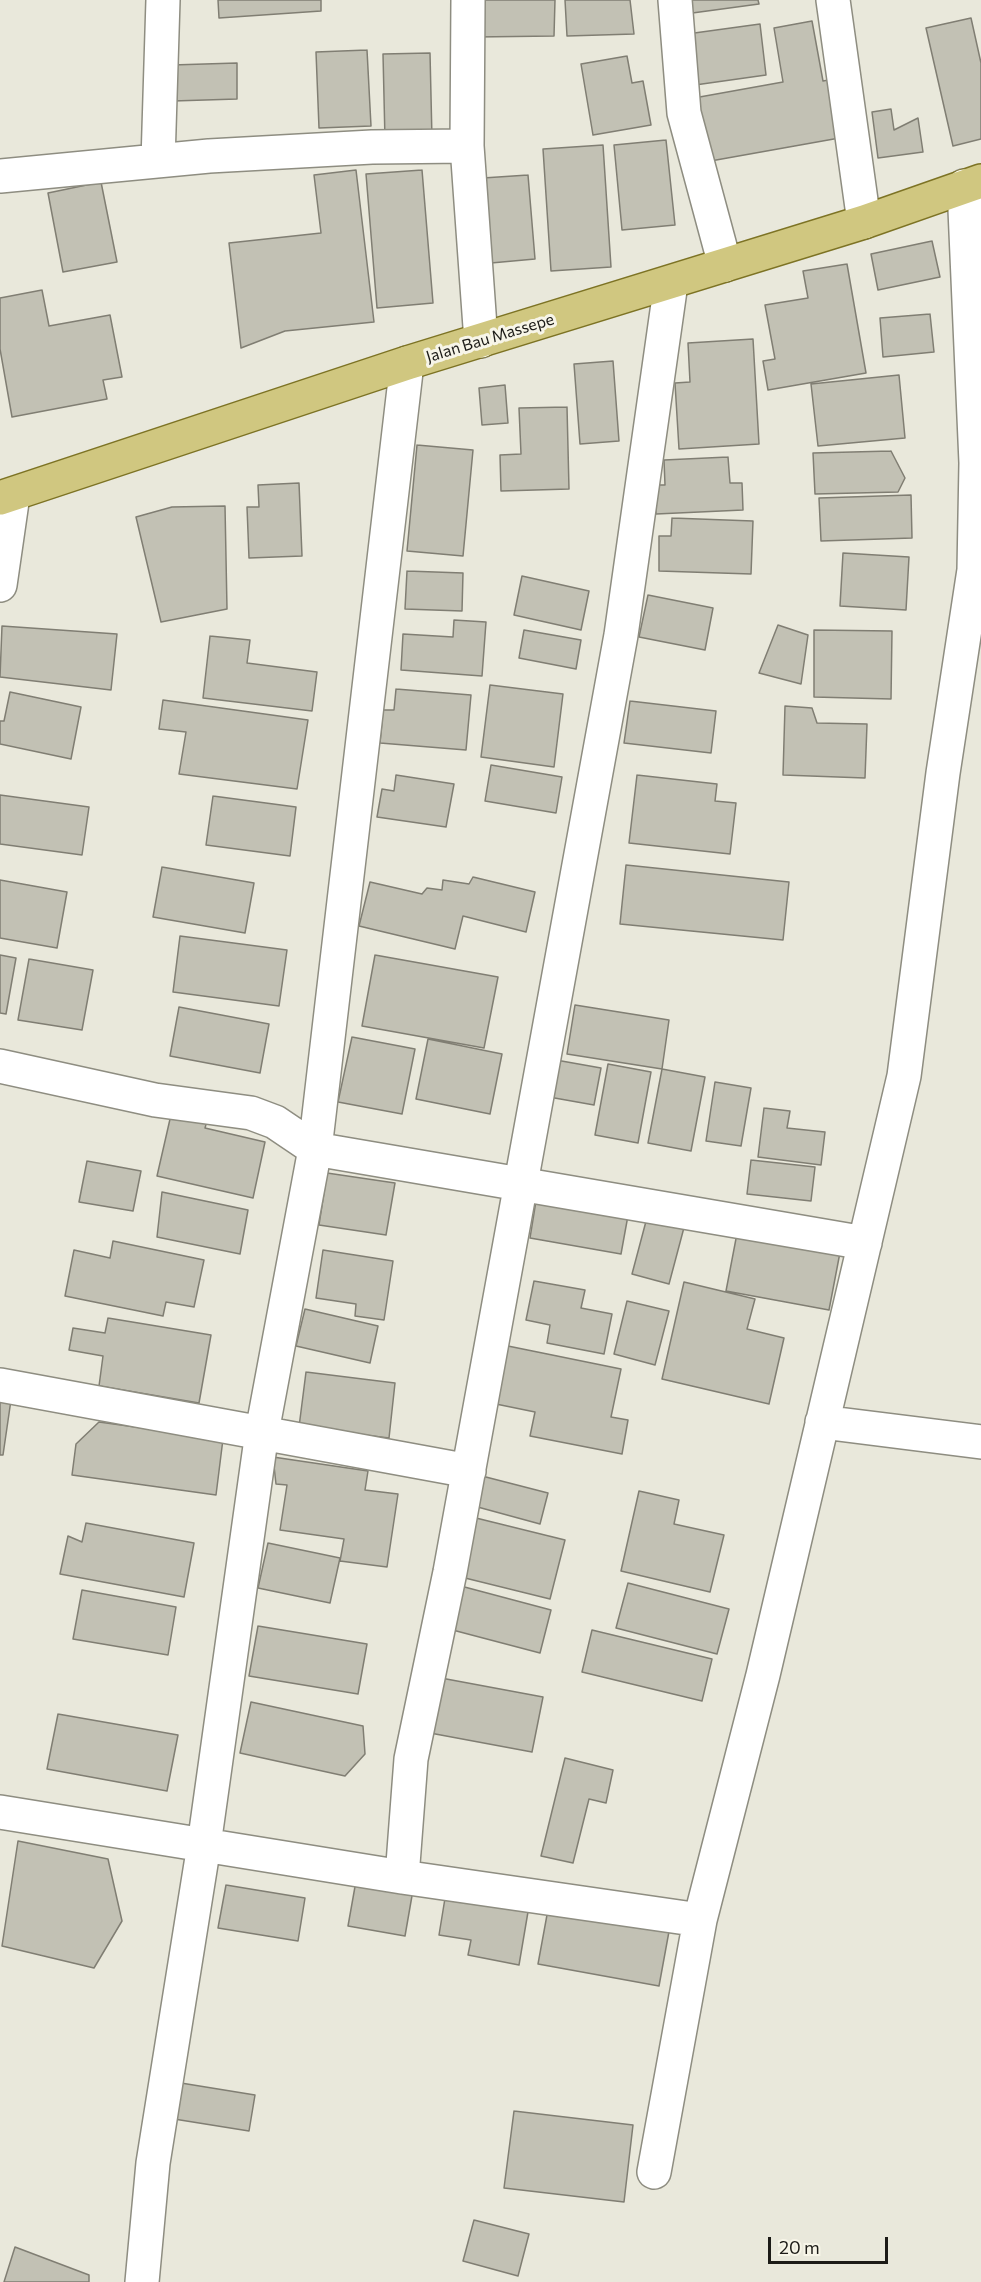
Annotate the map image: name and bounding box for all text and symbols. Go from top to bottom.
street label: Jalan Bau Massepe [424,309,556,367]
scale bar [771,2225,891,2263]
text: 20 m [779,2236,820,2258]

